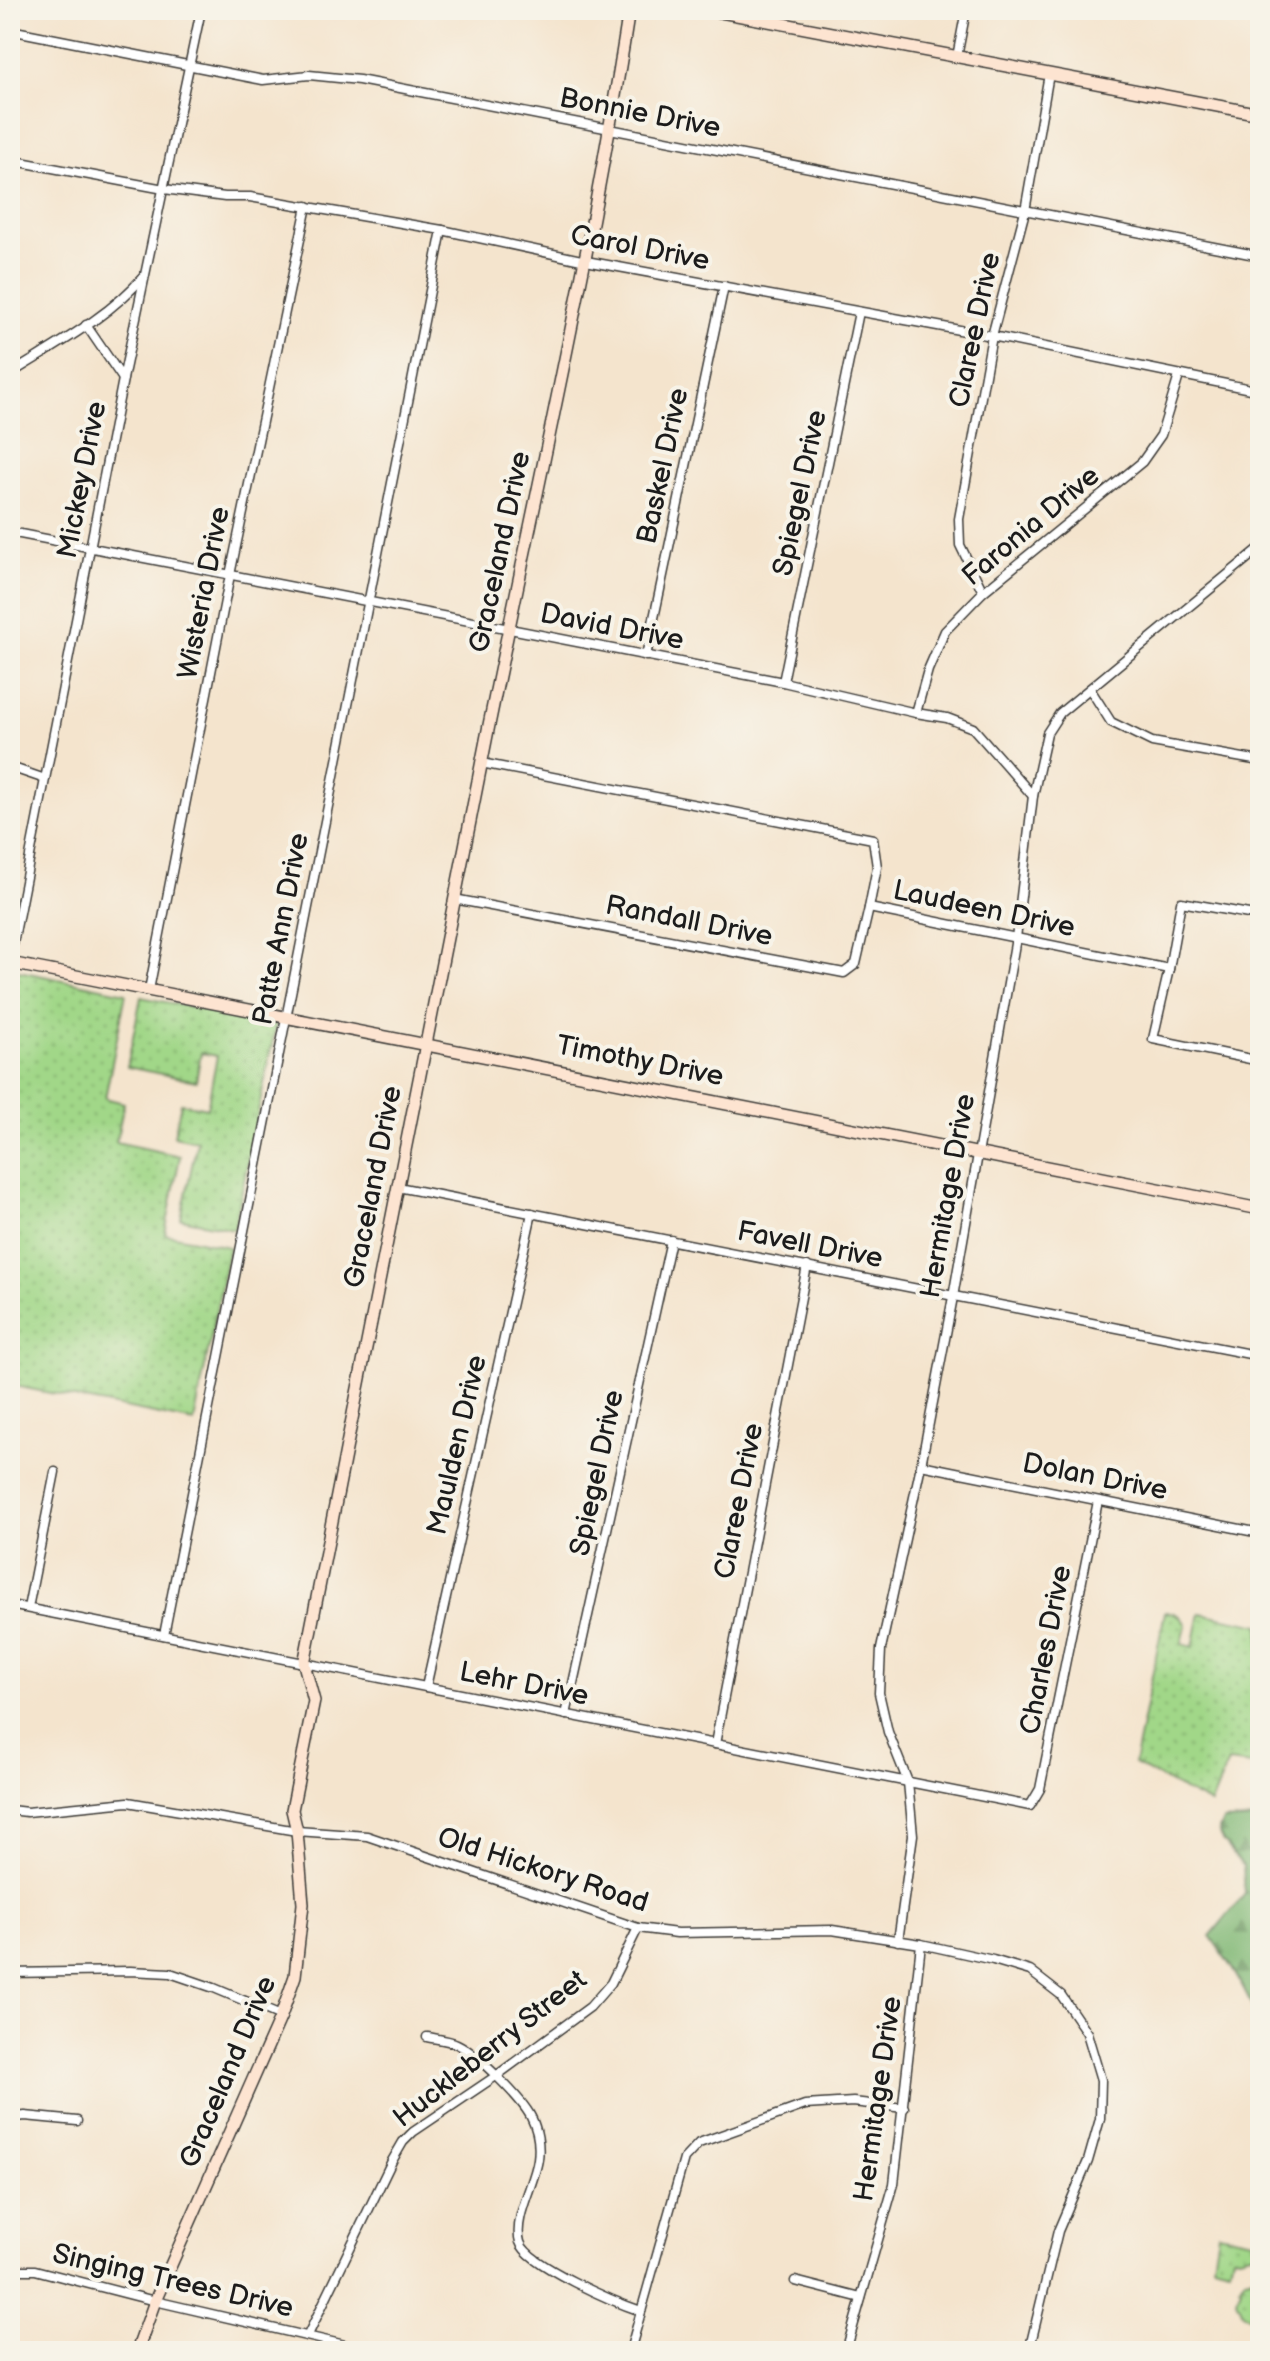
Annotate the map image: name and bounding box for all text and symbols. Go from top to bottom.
street label: Bonnie Drive [557,81,723,145]
street label: Carol Drive [568,218,712,278]
street label: Claree Drive [942,249,1008,411]
street label: Baskel Drive [630,385,696,547]
street label: Mickey Drive [51,399,113,561]
street label: Spiegel Drive [766,407,834,579]
street label: Graceland Drive [463,448,537,656]
street label: Faronia Drive [956,459,1106,593]
street label: Wisteria Drive [171,504,237,682]
street label: David Drive [538,597,686,657]
street label: Patte Ann Drive [246,830,316,1028]
street label: Laudeen Drive [890,874,1078,944]
street label: Randall Drive [603,889,775,953]
street label: Timothy Drive [554,1029,726,1093]
street label: Graceland Drive [337,1083,409,1291]
street label: Hermitage Drive [914,1091,982,1301]
street label: Favell Drive [735,1215,885,1275]
street label: Maulden Drive [420,1352,494,1538]
street label: Spiegel Drive [563,1387,631,1559]
street label: Claree Drive [708,1420,770,1582]
street label: Dolan Drive [1020,1447,1170,1507]
street label: Charles Drive [1013,1563,1079,1737]
street label: Lehr Drive [457,1655,591,1713]
street label: Old Hickory Road [433,1820,653,1920]
street label: Huckleberry Street [387,1963,593,2135]
street label: Graceland Drive [173,1971,283,2173]
street label: Hermitage Drive [847,1994,909,2204]
street label: Singing Trees Drive [49,2237,297,2325]

